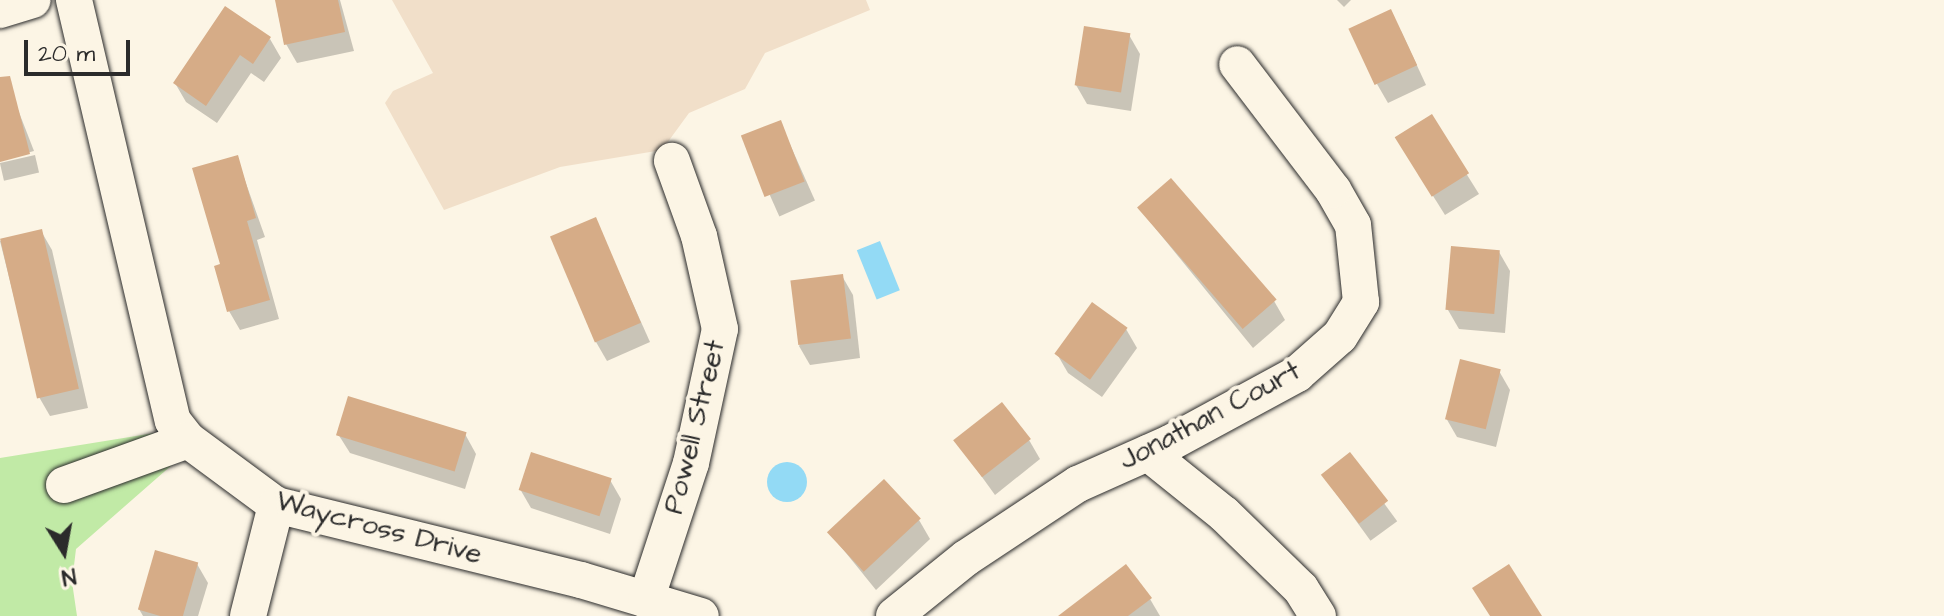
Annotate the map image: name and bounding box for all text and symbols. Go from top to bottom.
scale bar [28,24,134,74]
text: 20 m [38,37,95,71]
street label: Powell Street [657,337,733,517]
street label: Jonathan Court [1114,354,1306,478]
street label: Waycross Drive [272,484,486,572]
north arrow [24,512,104,592]
text: N [59,560,78,593]

